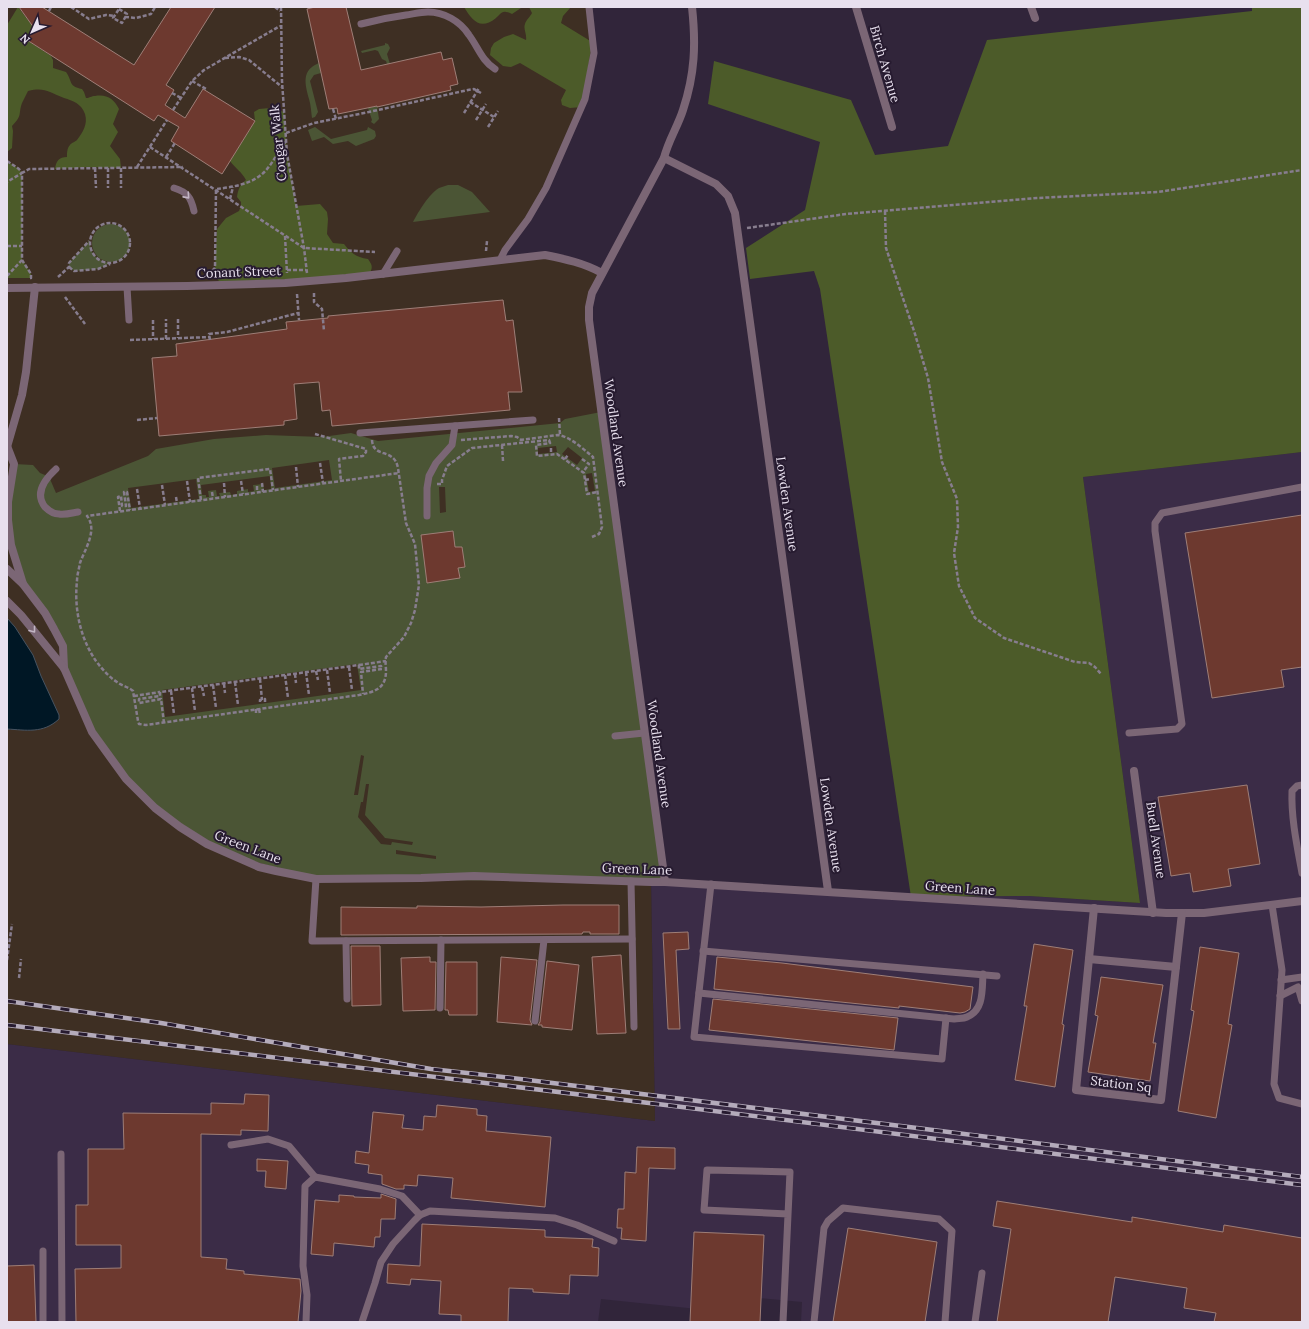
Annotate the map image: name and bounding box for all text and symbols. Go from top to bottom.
north arrow [12,12,52,52]
street label: Birch Avenue [866,23,904,105]
text: N [17,31,33,47]
street label: Cougar Walk [266,104,290,182]
one-way arrow [183,191,190,199]
street label: Conant Street [197,262,281,282]
street label: Woodland Avenue [600,378,632,488]
street label: Lowden Avenue [772,456,802,552]
one-way arrow [28,626,35,633]
street label: Woodland Avenue [643,699,675,809]
street label: Lowden Avenue [816,777,846,873]
street label: Buell Avenue [1142,800,1170,880]
street label: Green Lane [212,826,284,868]
street label: Green Lane [602,859,672,879]
street label: Green Lane [924,877,996,899]
street label: Station Sq [1089,1072,1153,1096]

